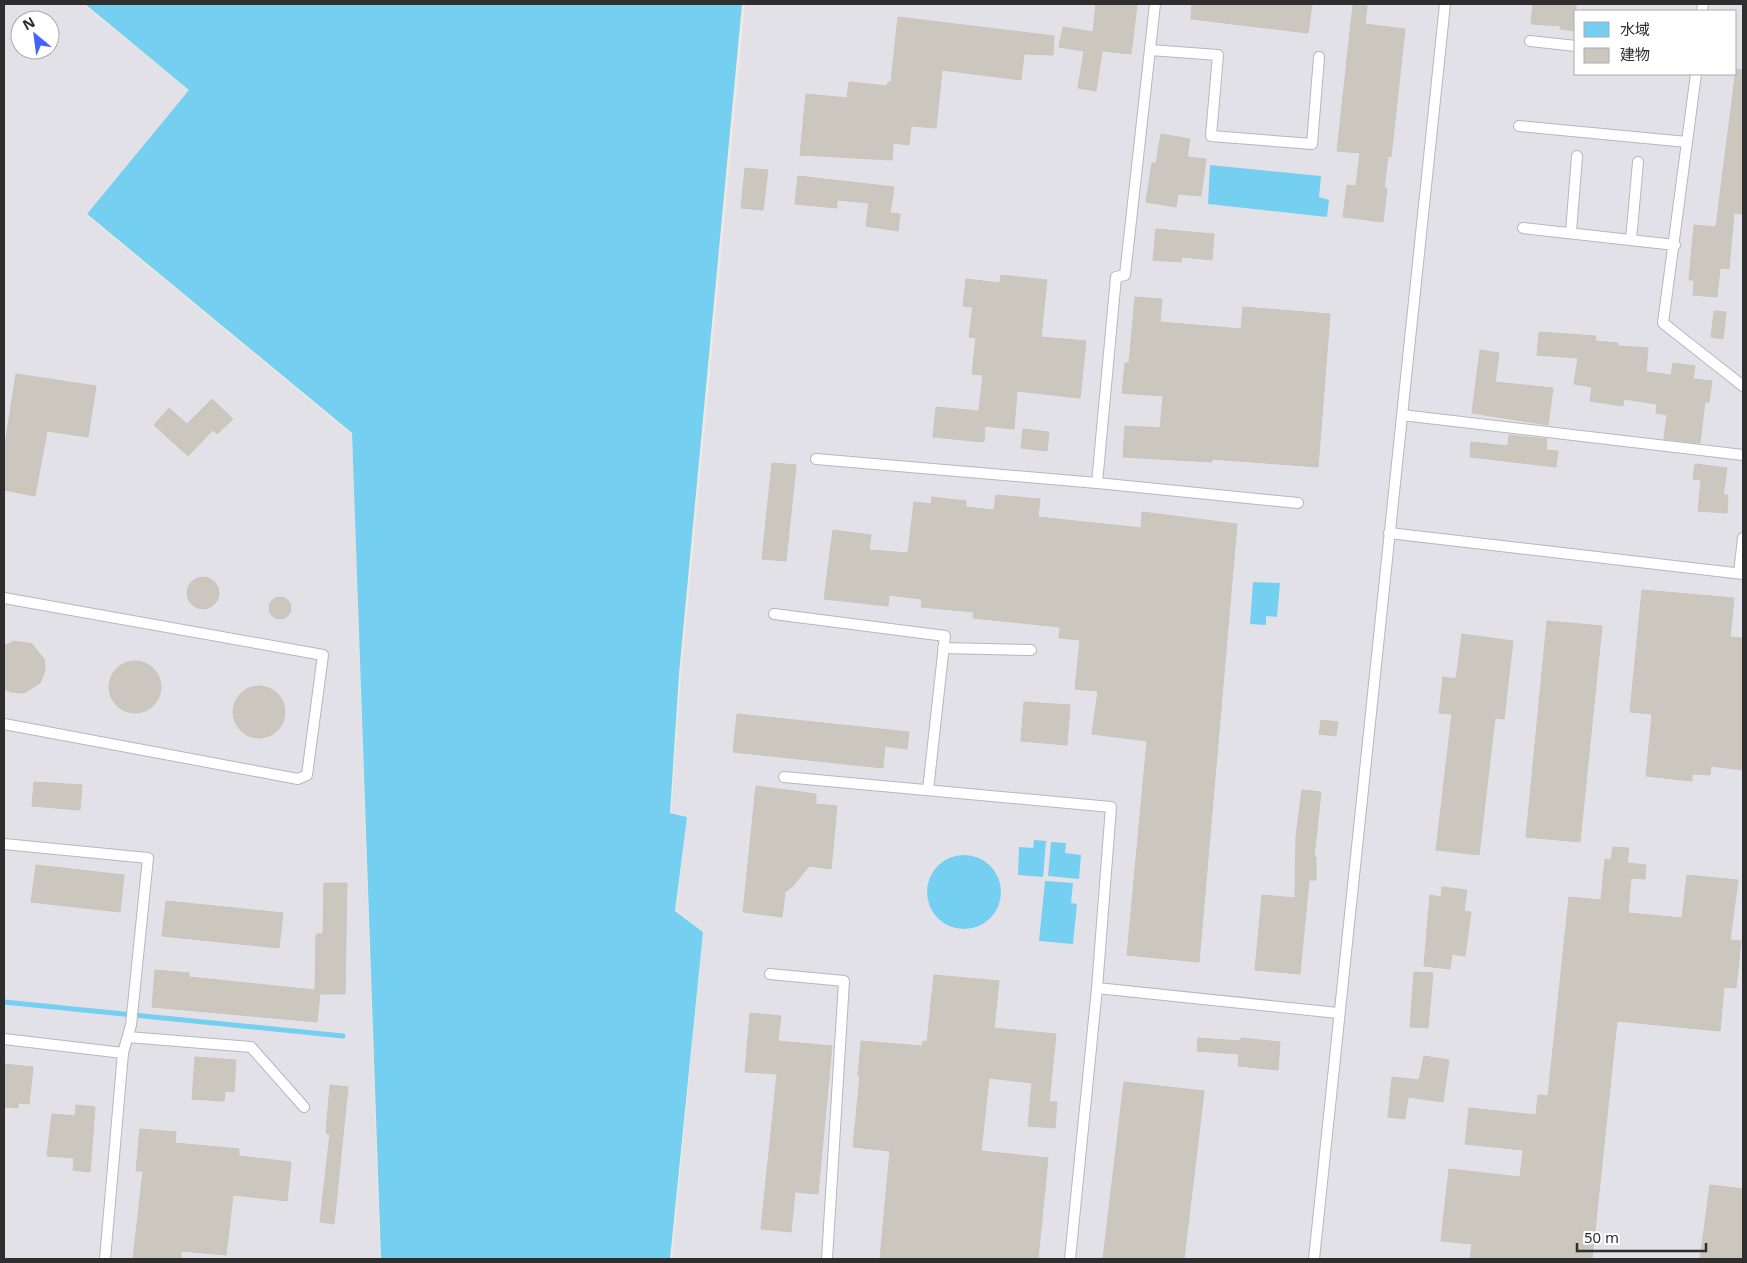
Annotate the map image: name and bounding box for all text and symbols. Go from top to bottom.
north arrow [10,10,60,60]
legend [1574,10,1737,75]
text: N [19,12,38,34]
text: 水域 [1620,19,1650,39]
text: 建物 [1620,44,1650,64]
scale bar [1577,1220,1706,1252]
text: 50 m [1584,1227,1619,1247]

